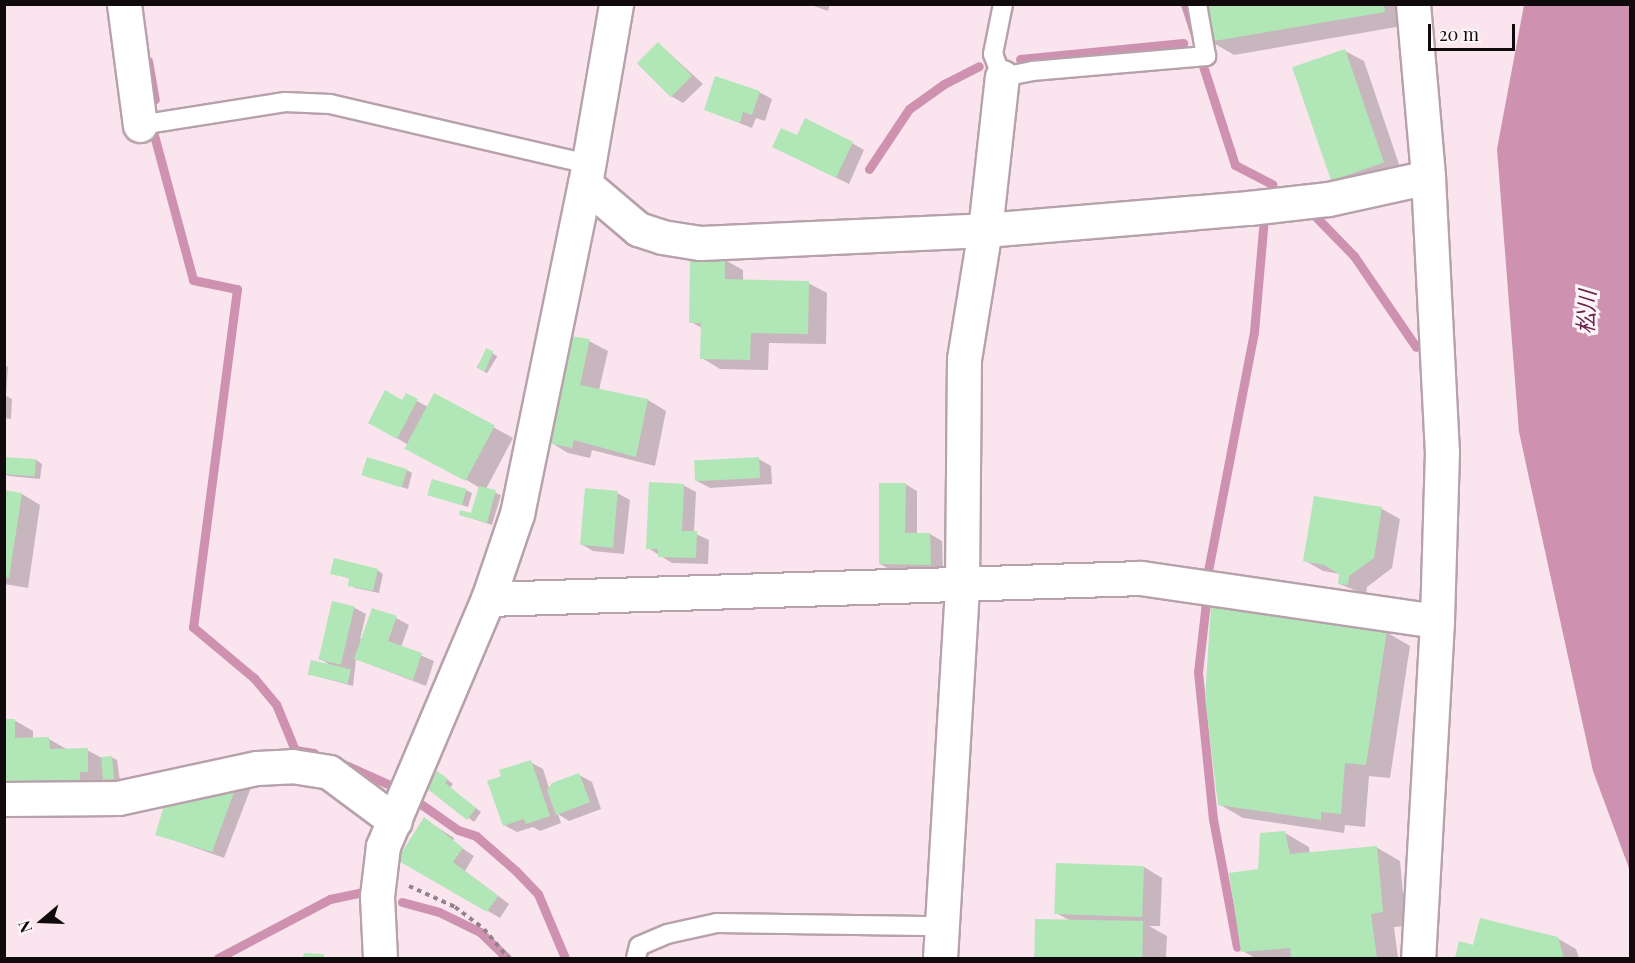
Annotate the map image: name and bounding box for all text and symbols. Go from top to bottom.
scale bar [1431,12,1518,50]
text: 20 m [1439,22,1479,46]
water label: 松川 [1572,289,1600,335]
north arrow [12,891,72,951]
text: N [13,918,36,936]

